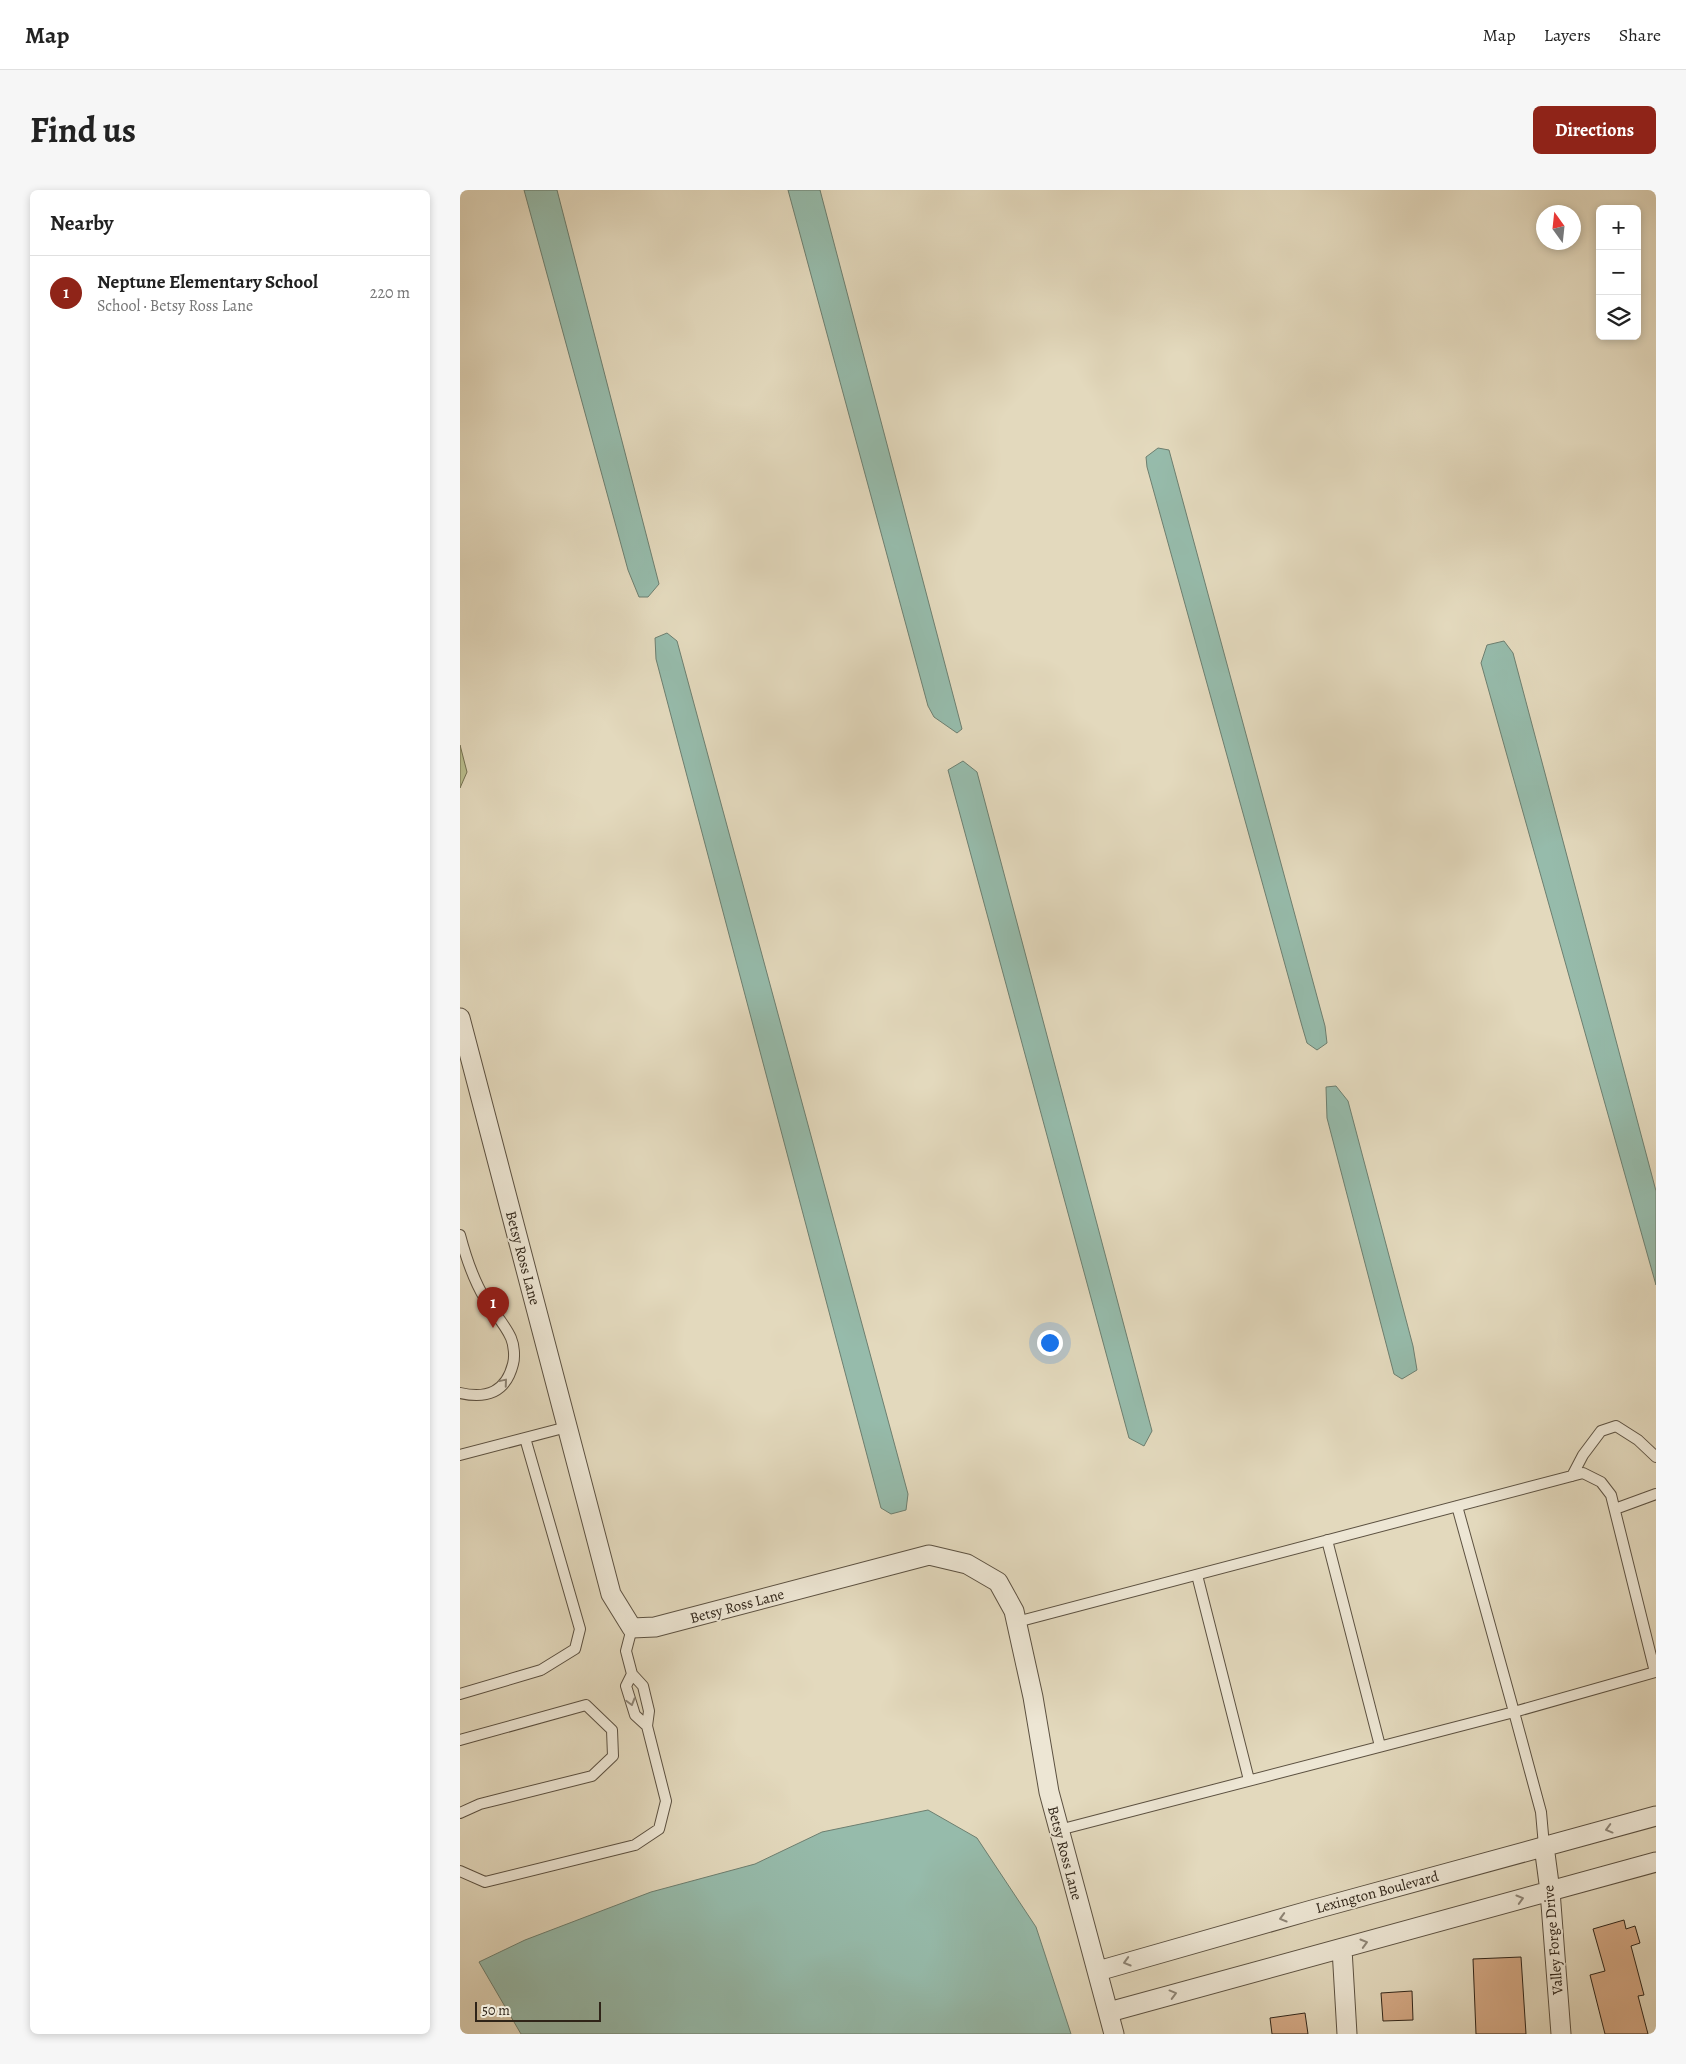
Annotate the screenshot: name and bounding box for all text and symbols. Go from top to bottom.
text: Map [25,19,69,51]
text: Map [1483,23,1516,47]
text: Layers [1544,23,1591,47]
text: Share [1619,23,1661,47]
text: Find us [30,106,136,154]
button: Directions [1533,106,1656,154]
north arrow [1536,205,1581,250]
map controls [1596,205,1641,340]
button: + [1596,205,1641,250]
text: Nearby [50,209,113,237]
button: − [1596,250,1641,295]
text: Neptune Elementary School [97,269,318,295]
text: 1 [63,282,69,304]
text: 220 m [370,282,410,304]
text: School · Betsy Ross Lane [97,295,253,317]
button: layers [1596,295,1641,340]
street label: Betsy Ross Lane [501,1209,545,1308]
pin: 1 [477,1287,509,1328]
your location [1037,1330,1063,1356]
one-way arrow [498,1379,507,1388]
street label: Betsy Ross Lane [688,1584,787,1628]
one-way arrow [625,1698,636,1707]
street label: Betsy Ross Lane [1043,1804,1087,1903]
one-way arrow [1605,1823,1613,1833]
street label: Lexington Boulevard [1313,1866,1442,1918]
street label: Valley Forge Drive [1538,1884,1568,1997]
one-way arrow [1516,1895,1524,1905]
one-way arrow [1280,1912,1288,1922]
one-way arrow [1359,1938,1368,1949]
one-way arrow [1124,1957,1132,1967]
one-way arrow [1169,1990,1177,2000]
scale bar [475,1999,601,2022]
text: 50 m [482,2001,510,2020]

